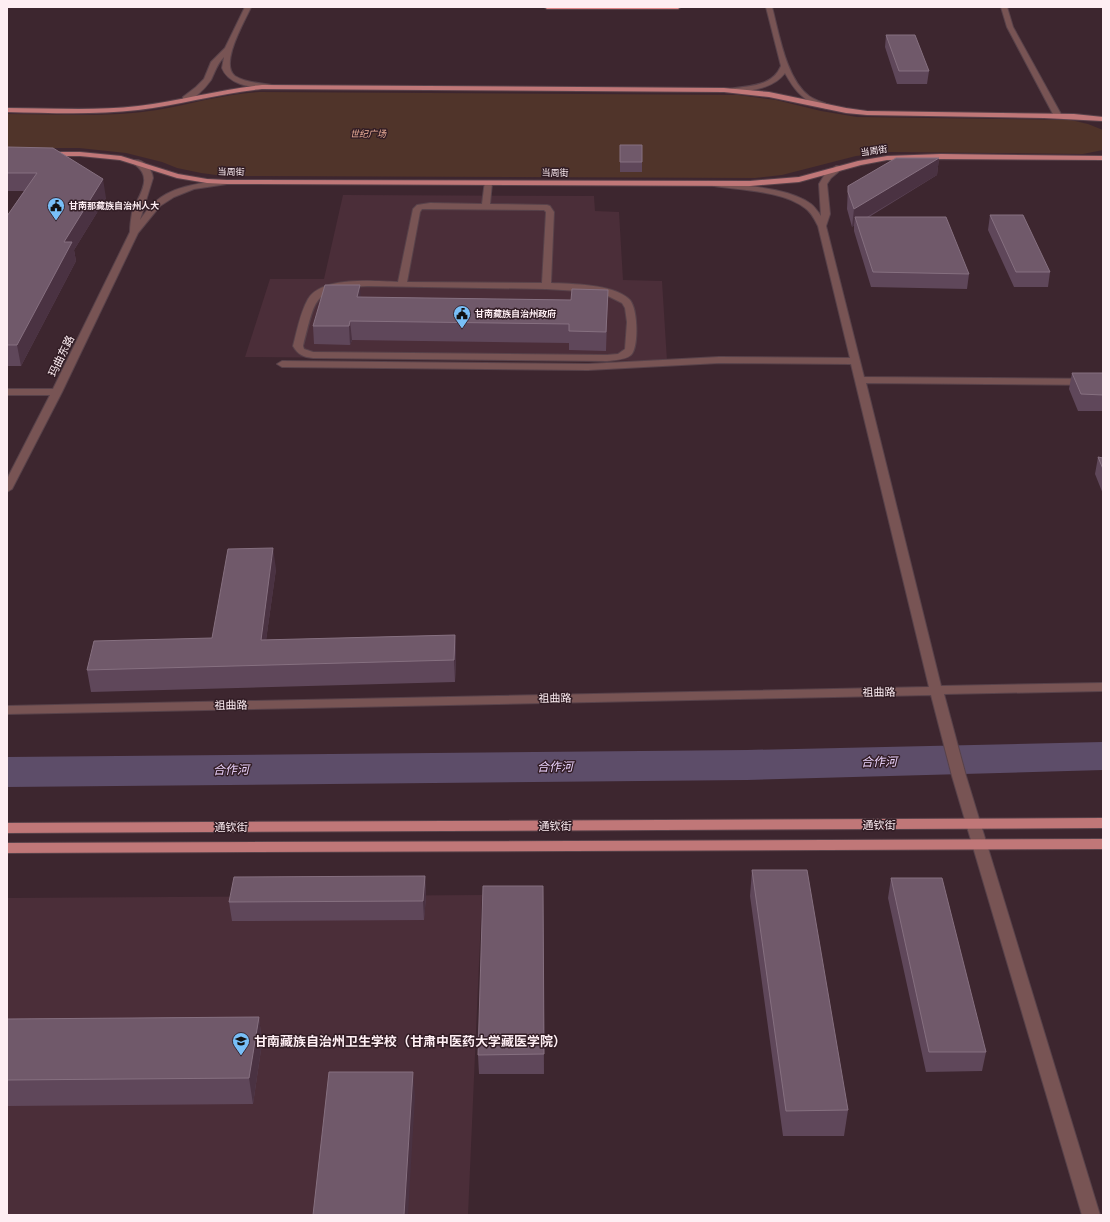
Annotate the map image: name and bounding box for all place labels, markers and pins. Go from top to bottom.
public building icon: 甘南那藏族自治州人大 [46,196,66,221]
place label: 甘南那藏族自治州人大 [69,200,159,211]
public building icon: 甘南藏族自治州政府 [452,304,472,329]
place label: 甘南藏族自治州政府 [475,308,556,319]
school or university icon: 甘南藏族自治州卫生学校（甘肃中医药大学藏医学院） [231,1031,251,1056]
place label: 甘南藏族自治州卫生学校（甘肃中医药大学藏医学院） [254,1033,566,1050]

